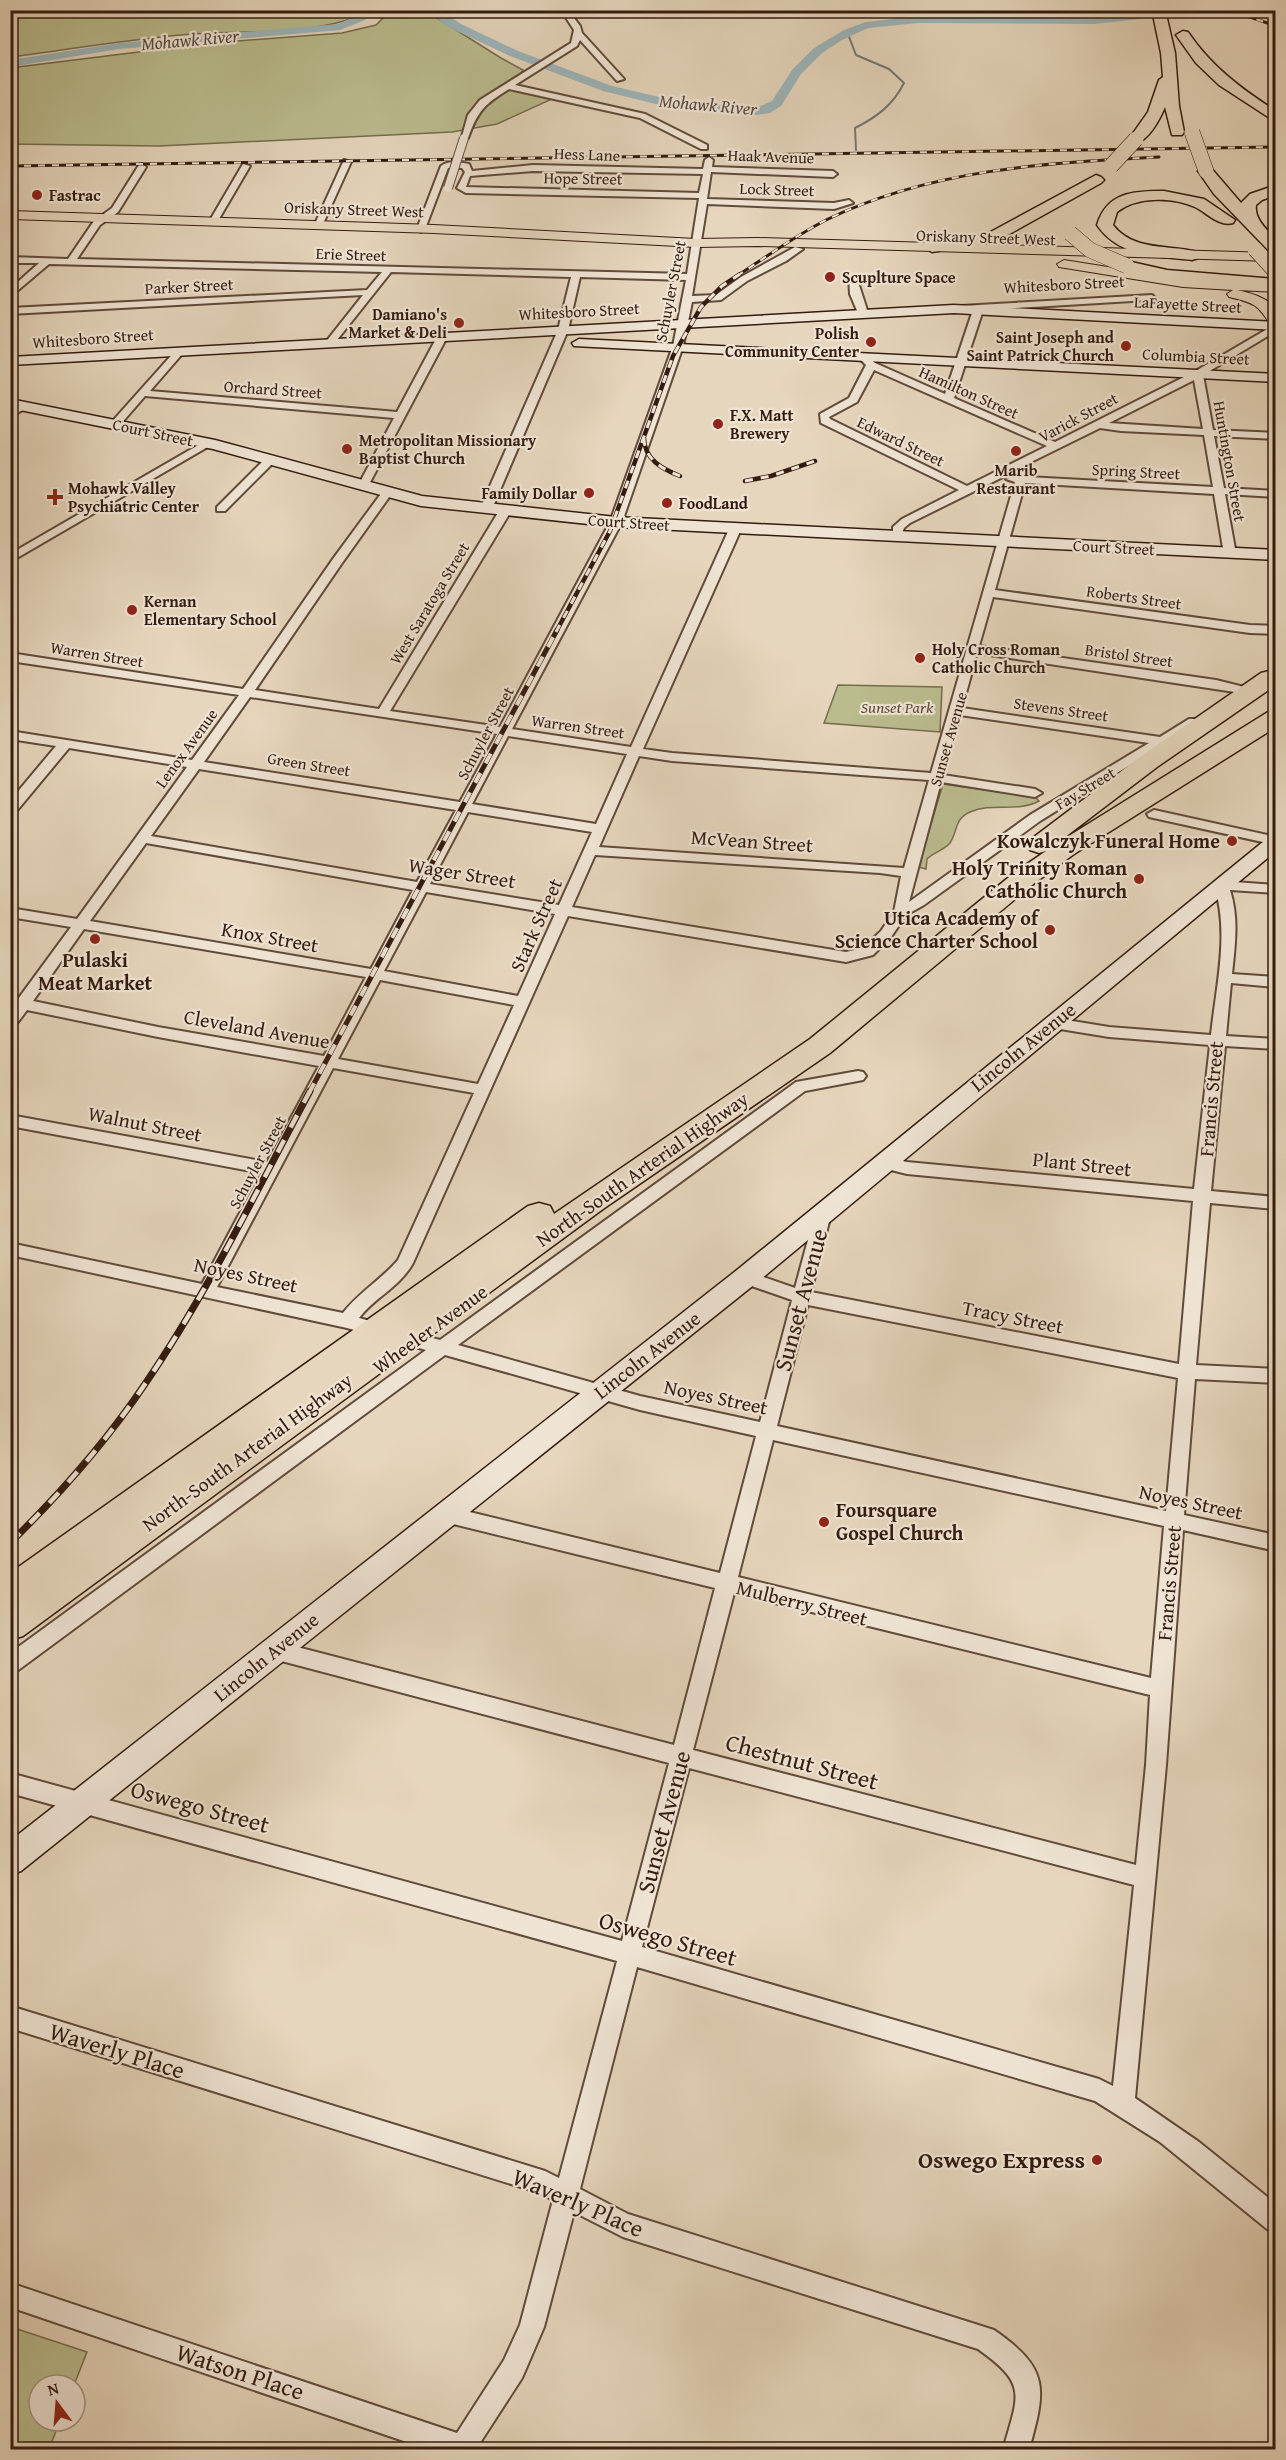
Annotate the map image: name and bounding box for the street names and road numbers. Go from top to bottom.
street label: Hess Lane [553,141,621,167]
street label: Haak Avenue [727,142,815,170]
street label: Hope Street [543,165,623,191]
street label: Lock Street [739,176,815,202]
street label: Oriskany Street West [284,195,425,223]
street label: Oriskany Street West [916,223,1057,251]
street label: Schuyler Street [648,238,692,344]
street label: Erie Street [315,241,387,267]
street label: Whitesboro Street [1003,269,1126,299]
street label: Parker Street [144,272,234,300]
street label: LaFayette Street [1133,289,1243,319]
street label: Whitesboro Street [518,296,641,326]
street label: Whitesboro Street [32,322,155,354]
street label: Columbia Street [1142,341,1251,371]
street label: Hamilton Street [915,359,1023,425]
street label: Orchard Street [223,374,323,404]
street label: Varick Street [1034,386,1122,448]
street label: Huntington Street [1208,399,1252,524]
street label: Edward Street [853,410,949,473]
street label: Court Street [111,412,196,452]
street label: Spring Street [1091,457,1181,485]
street label: Court Street [587,507,671,537]
street label: Court Street [1073,533,1156,561]
street label: West Saratoga Street [383,537,475,669]
street label: Roberts Street [1085,578,1183,616]
street label: Warren Street [49,635,146,673]
street label: Bristol Street [1083,637,1175,673]
street label: Schuyler Street [450,682,520,784]
street label: Sunset Avenue [923,689,973,789]
street label: Stevens Street [1012,690,1110,728]
street label: Lenox Avenue [149,703,223,793]
street label: Warren Street [530,708,627,744]
street label: Green Street [266,746,353,782]
street label: Fay Street [1050,760,1120,815]
street label: McVean Street [690,822,814,859]
street label: Wager Street [406,850,518,895]
street label: Stark Street [502,873,569,976]
street label: Knox Street [219,914,321,959]
street label: Lincoln Avenue [964,995,1082,1098]
street label: Cleveland Avenue [182,1001,332,1056]
street label: Francis Street [1191,1040,1230,1158]
street label: North-South Arterial Highway [529,1084,754,1253]
street label: Walnut Street [86,1098,205,1149]
street label: Schuyler Street [222,1111,292,1213]
street label: Plant Street [1031,1144,1133,1183]
street label: Sunset Avenue [765,1225,836,1375]
street label: Noyes Street [192,1249,301,1300]
street label: Wheeler Avenue [366,1277,493,1380]
street label: Tracy Street [960,1292,1066,1341]
street label: Lincoln Avenue [587,1304,706,1406]
street label: North-South Arterial Highway [136,1365,358,1538]
street label: Noyes Street [662,1371,771,1422]
street label: Noyes Street [1137,1476,1246,1527]
street label: Francis Street [1149,1524,1188,1642]
street label: Mulberry Street [734,1572,871,1633]
street label: Lincoln Avenue [207,1605,325,1708]
street label: Chestnut Street [722,1724,883,1799]
street label: Sunset Avenue [628,1747,699,1897]
street label: Oswego Street [127,1771,274,1842]
street label: Oswego Street [595,1902,742,1975]
street label: Waverly Place [45,2013,189,2088]
street label: Waverly Place [507,2159,649,2246]
street label: Watson Place [172,2334,309,2409]

